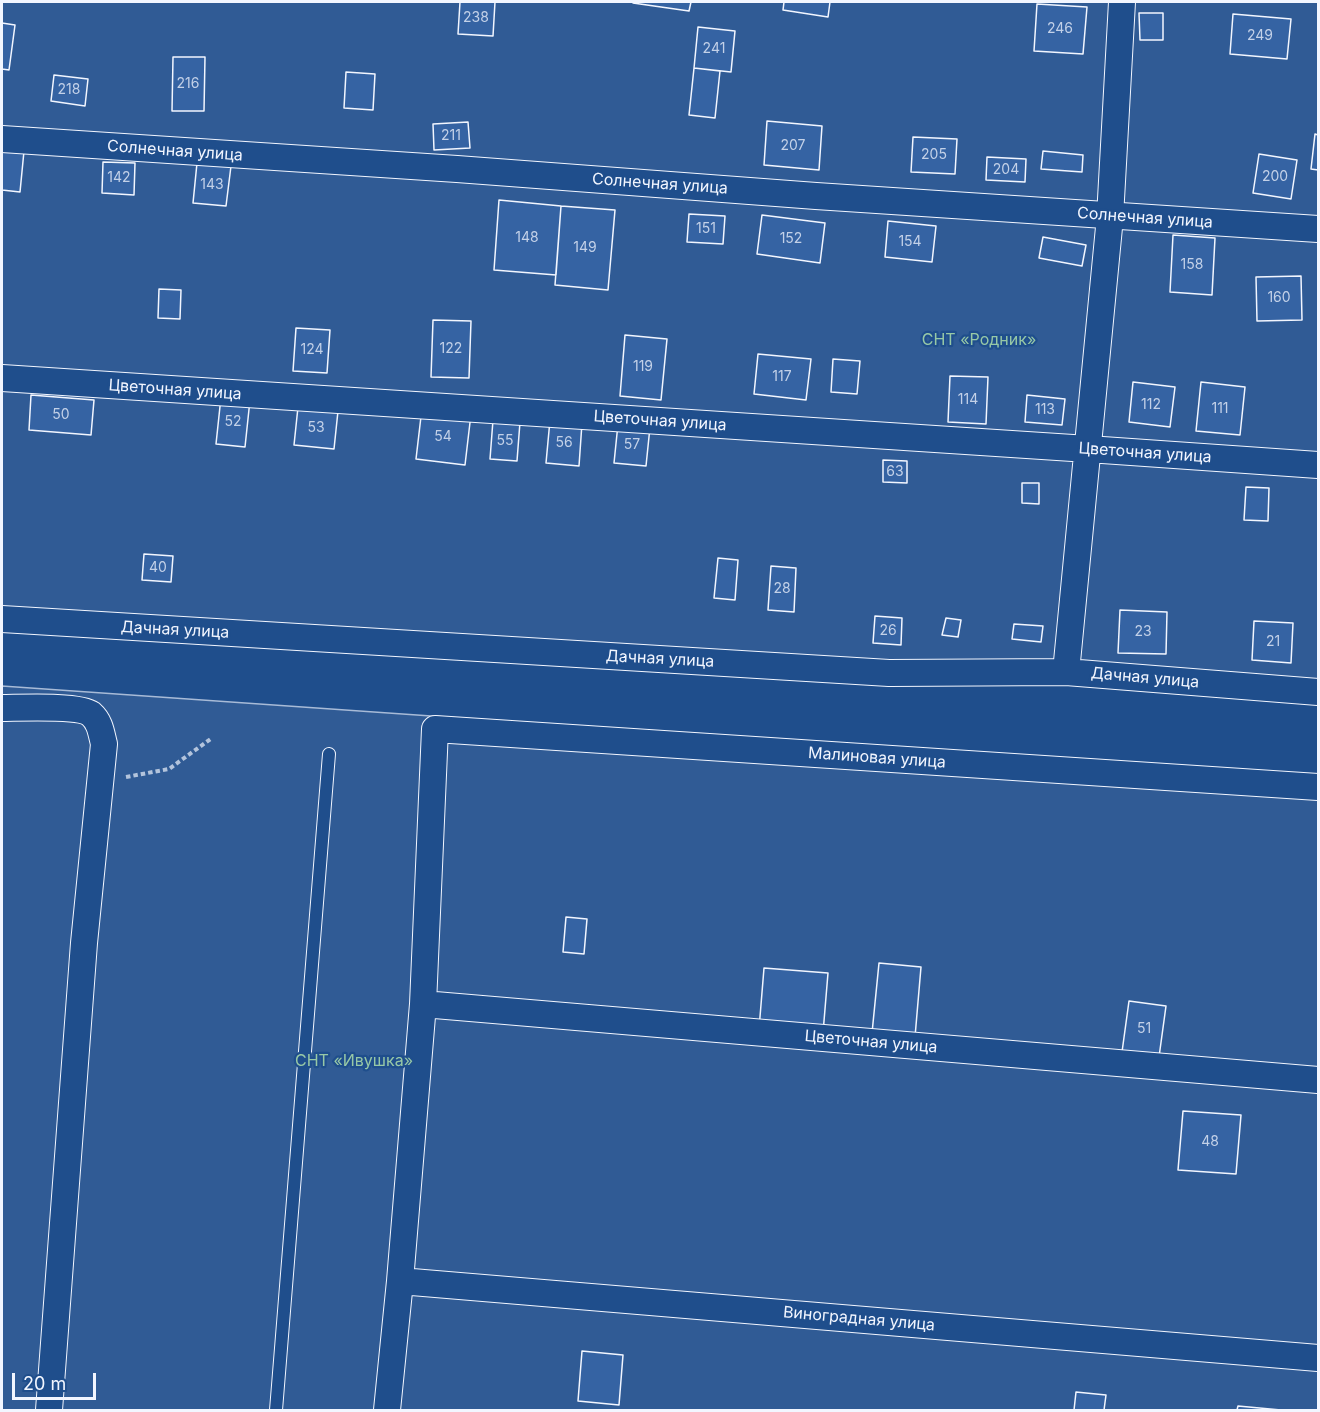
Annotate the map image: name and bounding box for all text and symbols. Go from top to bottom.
house number: 238 [463,10,489,26]
house number: 246 [1047,21,1073,37]
house number: 249 [1247,28,1273,44]
house number: 241 [703,41,725,57]
house number: 216 [177,76,199,92]
house number: 218 [58,82,80,98]
house number: 211 [441,128,461,144]
street label: Солнечная улица [107,137,243,165]
house number: 207 [780,138,806,154]
house number: 205 [921,147,947,163]
house number: 204 [993,162,1019,178]
house number: 200 [1262,169,1288,185]
house number: 142 [107,170,131,186]
street label: Солнечная улица [592,170,728,198]
house number: 143 [200,177,224,193]
street label: Солнечная улица [1077,204,1213,232]
house number: 151 [696,221,716,237]
house number: 148 [515,230,539,246]
house number: 152 [780,231,802,247]
house number: 154 [898,234,922,250]
house number: 149 [573,240,597,256]
house number: 158 [1181,257,1203,273]
house number: 160 [1267,290,1291,306]
park label: СНТ «Родник» [922,330,1036,350]
house number: 122 [440,341,462,357]
house number: 124 [300,342,324,358]
house number: 119 [633,359,653,375]
house number: 117 [772,369,792,385]
street label: Цветочная улица [108,376,242,404]
house number: 114 [958,392,978,408]
house number: 112 [1141,397,1161,413]
house number: 111 [1211,401,1229,417]
house number: 113 [1035,402,1055,418]
house number: 50 [52,407,70,423]
street label: Цветочная улица [593,407,727,435]
house number: 52 [224,414,242,430]
house number: 53 [307,420,325,436]
house number: 54 [434,429,452,445]
house number: 55 [496,433,514,449]
house number: 56 [555,435,573,451]
house number: 57 [624,437,640,453]
street label: Цветочная улица [1078,439,1212,467]
house number: 63 [886,464,904,480]
house number: 40 [149,560,167,576]
house number: 28 [773,581,791,597]
street label: Дачная улица [120,618,230,642]
house number: 26 [879,623,897,639]
house number: 23 [1134,624,1152,640]
house number: 21 [1266,634,1280,650]
street label: Дачная улица [605,647,715,671]
street label: Дачная улица [1090,664,1200,692]
street label: Малиновая улица [807,744,947,772]
house number: 51 [1137,1021,1151,1037]
street label: Цветочная улица [804,1027,938,1057]
park label: СНТ «Ивушка» [295,1051,413,1071]
house number: 48 [1201,1134,1219,1150]
street label: Виноградная улица [782,1303,936,1335]
scale bar [15,1361,99,1399]
text: 20 m [23,1373,66,1394]

